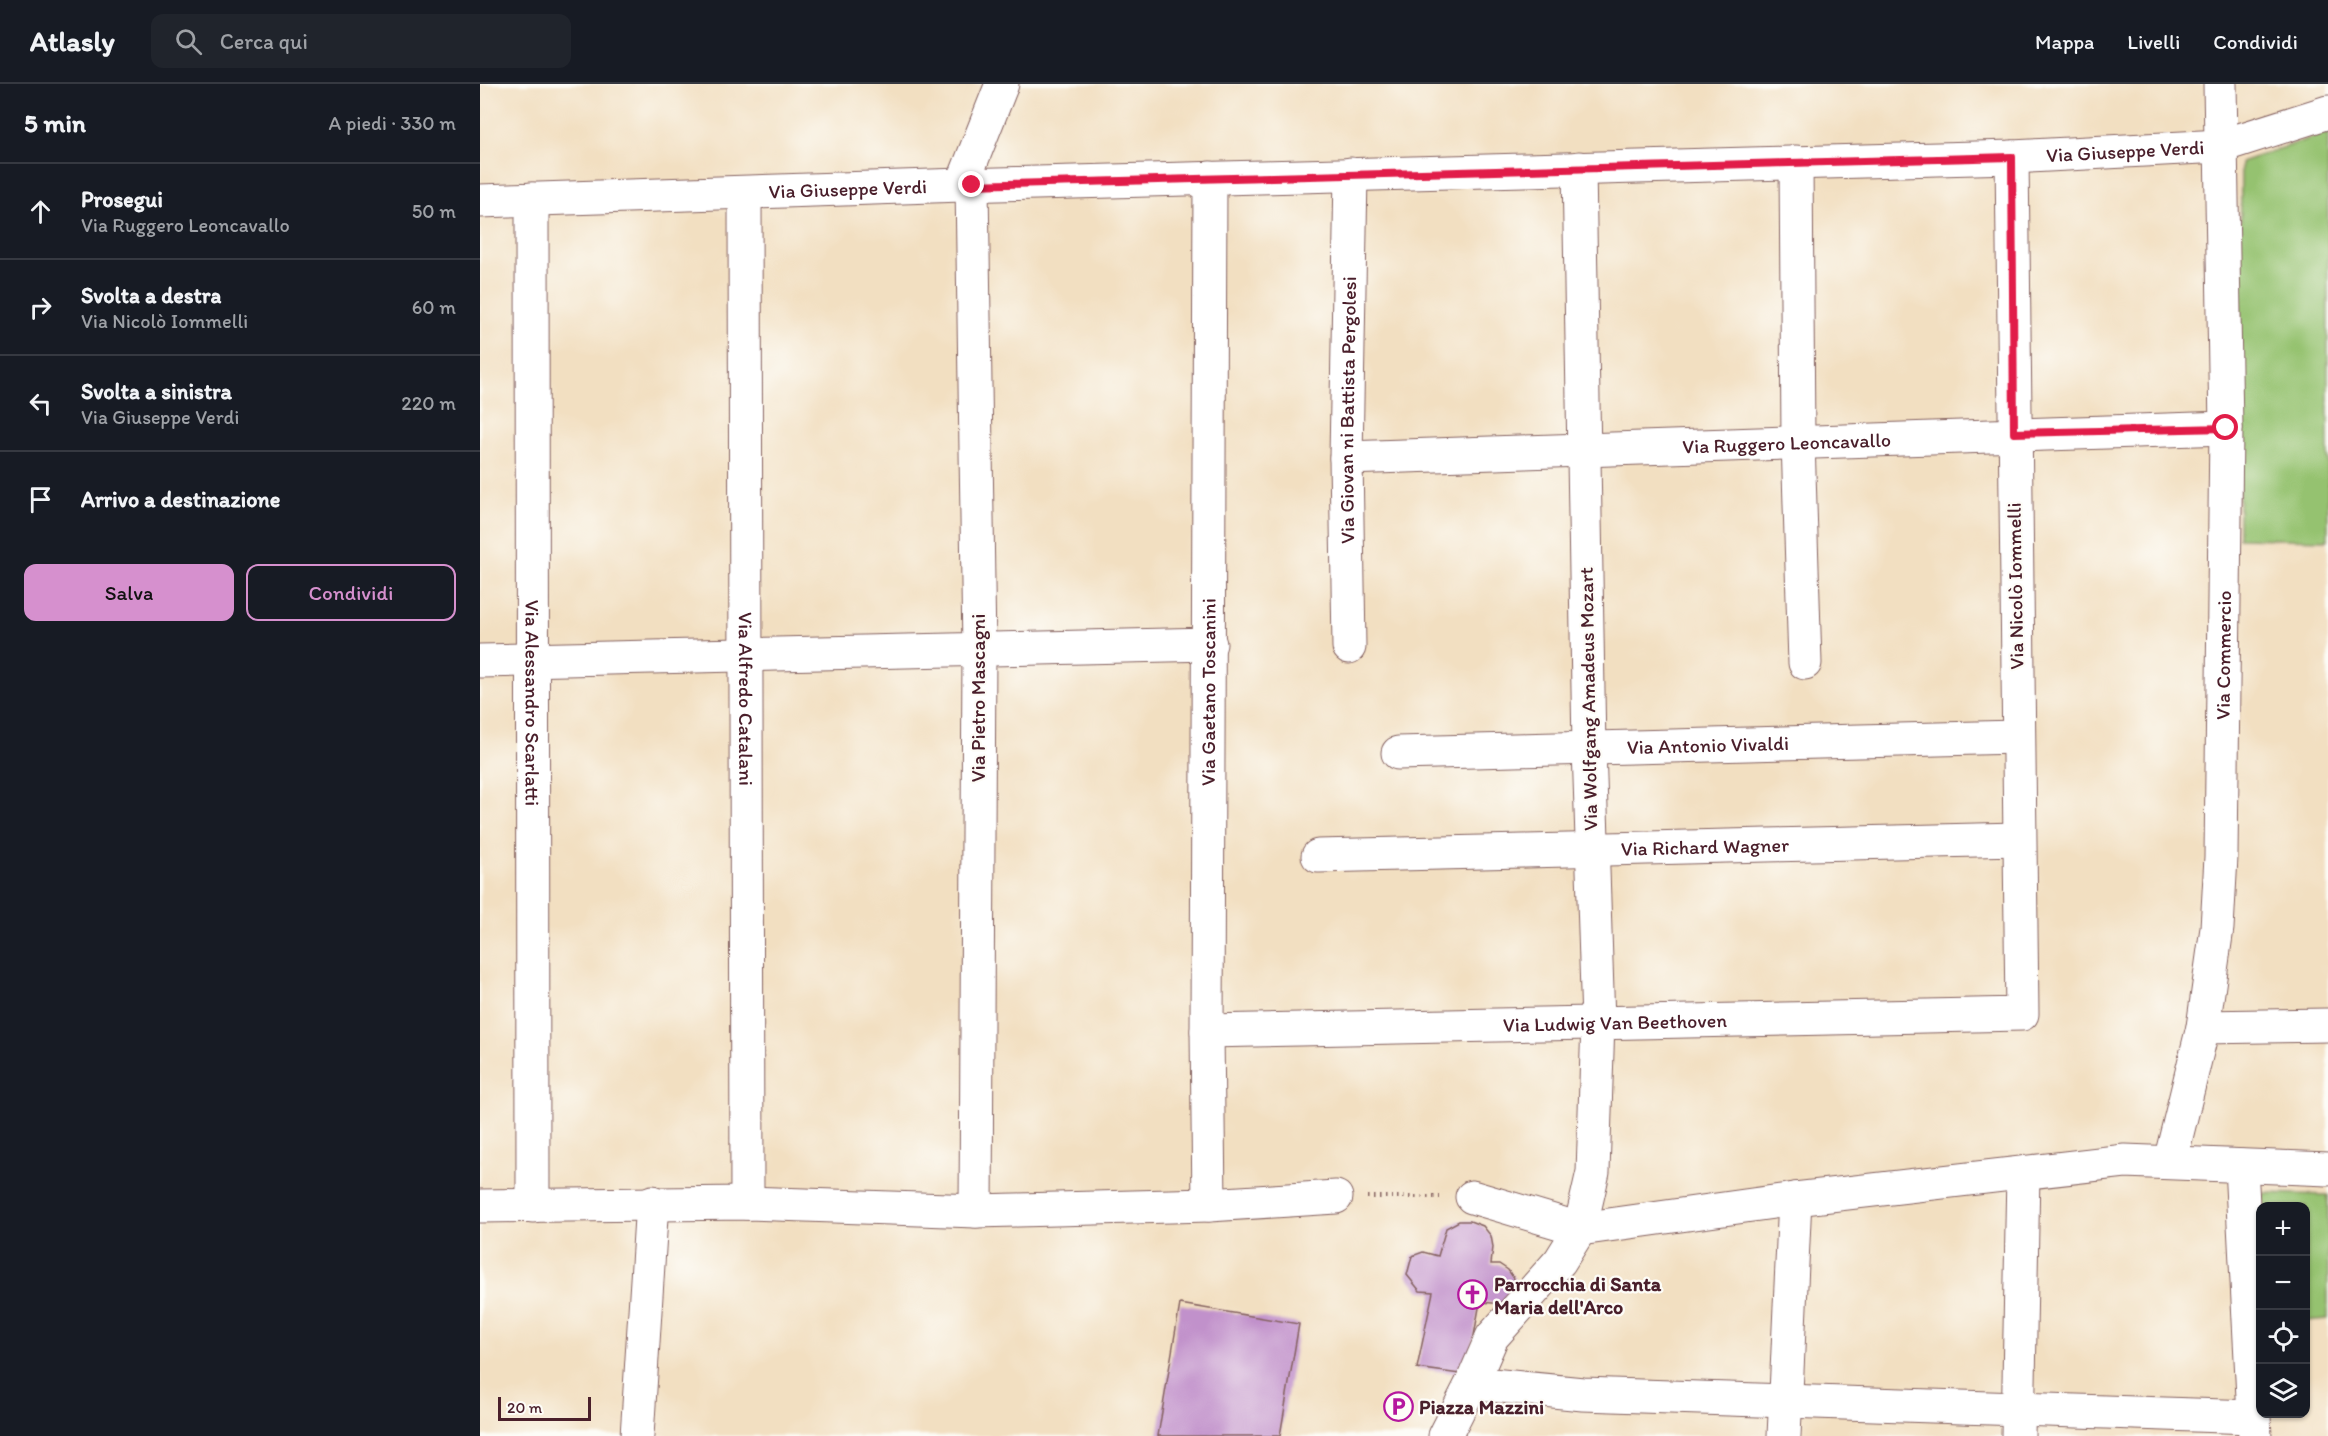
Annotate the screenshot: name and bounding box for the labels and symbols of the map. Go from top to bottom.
street label: Via Giuseppe Verdi [2045,135,2205,167]
route end [958,171,984,197]
street label: Via Giuseppe Verdi [768,174,927,203]
street label: Via Giovan ni Battista Pergolesi [1334,276,1361,544]
route start [2212,414,2238,440]
street label: Via Ruggero Leoncavallo [1682,427,1892,459]
street label: Via Nicolò Iommelli [2002,502,2028,670]
street label: Via Wolfgang Amadeus Mozart [1574,566,1602,831]
street label: Via Commercio [2211,590,2236,720]
street label: Via Gaetano Toscanini [1196,598,1221,786]
street label: Via Alessandro Scarlatti [520,600,545,806]
street label: Via Alfredo Catalani [734,612,758,786]
street label: Via Pietro Mascagni [966,614,990,782]
street label: Via Antonio Vivaldi [1626,731,1789,759]
street label: Via Richard Wagner [1620,833,1789,861]
street label: Via Ludwig Van Beethoven [1503,1008,1728,1037]
place label: Parrocchia di Santa Maria dell'Arco [1494,1272,1662,1319]
church icon: Parrocchia di Santa Maria dell'Arco [1457,1279,1489,1311]
parking icon: Piazza Mazzini [1382,1391,1414,1423]
scale bar [498,1394,591,1422]
place label: Piazza Mazzini [1419,1395,1544,1419]

